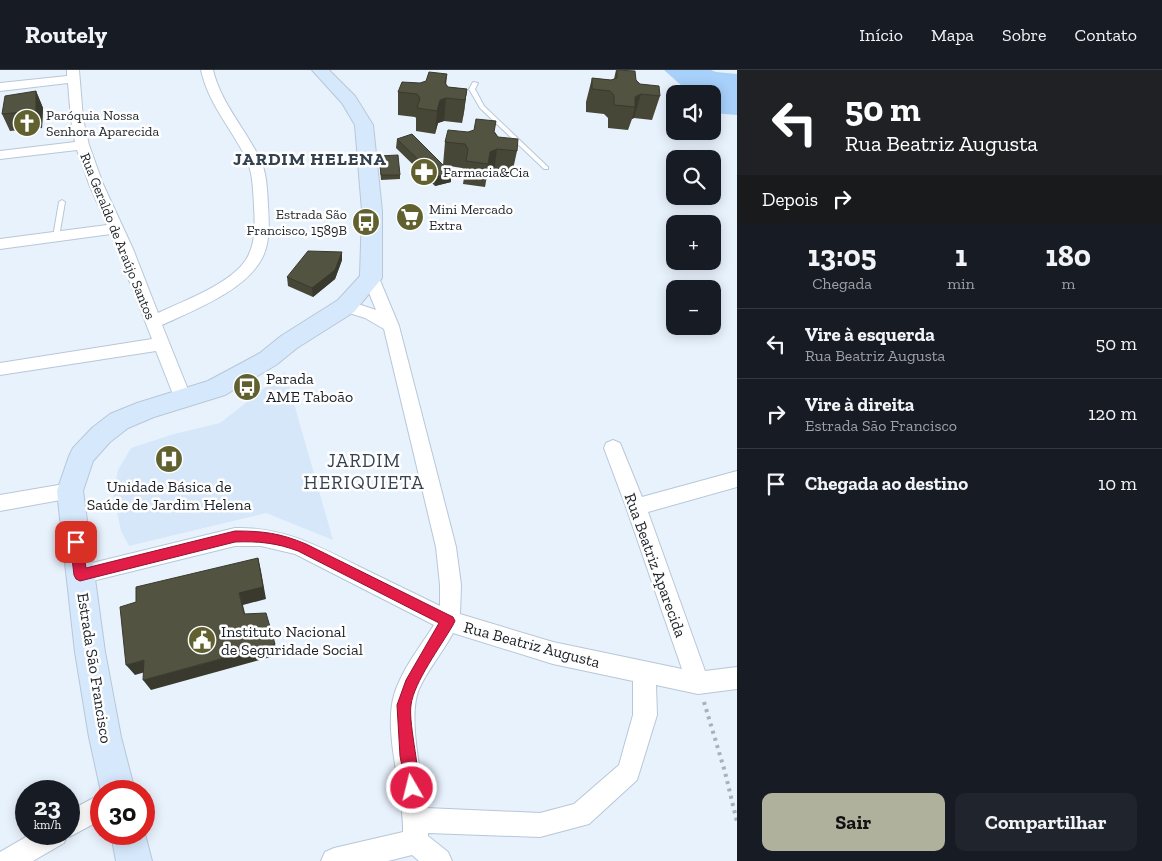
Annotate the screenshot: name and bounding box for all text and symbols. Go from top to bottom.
text: Routely [25,20,107,49]
text: Início [859,24,903,46]
text: Mapa [931,24,974,46]
text: Sobre [1002,24,1047,46]
text: Contato [1075,24,1137,46]
map controls [666,85,721,335]
button: sound [666,85,721,140]
text: 50 m [845,88,921,130]
icon: left [762,90,827,155]
place label: Paróquia Nossa Senhora Aparecida [46,107,159,140]
church icon: Paróquia Nossa Senhora Aparecida [12,108,42,138]
text: Rua Beatriz Augusta [845,130,1038,157]
district label: JARDIM HELENA [233,148,387,170]
street label: Rua Geraldo de Araújo Santos [76,150,159,322]
button: search [666,150,721,205]
pharmacy icon: Farmacia&Cia [409,157,439,187]
place label: Farmacia&Cia [443,164,529,181]
icon: right [828,185,856,213]
text: Depois [762,188,818,211]
place label: Mini Mercado Extra [429,201,513,234]
supermarket icon: Mini Mercado Extra [395,202,425,232]
place label: Estrada São Francisco, 1589B [247,206,347,239]
bus stop icon: Estrada São Francisco, 1589B [351,207,381,237]
button: + [666,215,721,270]
text: 13:05 [808,238,876,274]
text: 1 [955,238,967,274]
text: 180 [1046,238,1091,274]
text: Chegada [812,274,872,293]
text: min [947,274,975,293]
text: m [1061,274,1075,293]
button: − [666,280,721,335]
text: Vire à esquerda [805,323,935,346]
icon: left [762,330,790,358]
text: 50 m [1096,332,1137,355]
text: Rua Beatriz Augusta [805,346,945,365]
place label: Parada AME Taboão [266,369,353,406]
bus stop icon: Parada AME Taboão [232,372,262,402]
text: Vire à direita [805,393,914,416]
icon: right [762,400,790,428]
text: 120 m [1088,402,1137,425]
text: Estrada São Francisco [805,416,957,435]
hospital icon: Unidade Básica de Saúde de Jardim Helena [154,444,184,474]
district label: JARDIM HERIQUIETA [304,449,424,494]
icon: arrive [762,470,790,498]
text: Chegada ao destino [805,472,968,495]
text: 10 m [1098,472,1137,495]
place label: Unidade Básica de Saúde de Jardim Helena [87,477,252,514]
street label: Rua Beatriz Aparecida [621,490,691,640]
pin [55,521,97,563]
icon: arrive [62,528,90,556]
street label: Estrada São Francisco [73,591,116,745]
street label: Rua Beatriz Augusta [462,617,602,672]
place label: Instituto Nacional de Seguridade Social [221,622,363,659]
public building icon: Instituto Nacional de Seguridade Social [187,625,217,655]
position arrow [385,761,437,813]
speed limit sign: 30 [90,780,155,845]
text: 23 [34,791,61,821]
button: Sair [762,793,945,851]
button: Compartilhar [955,793,1137,851]
text: km/h [34,818,61,832]

